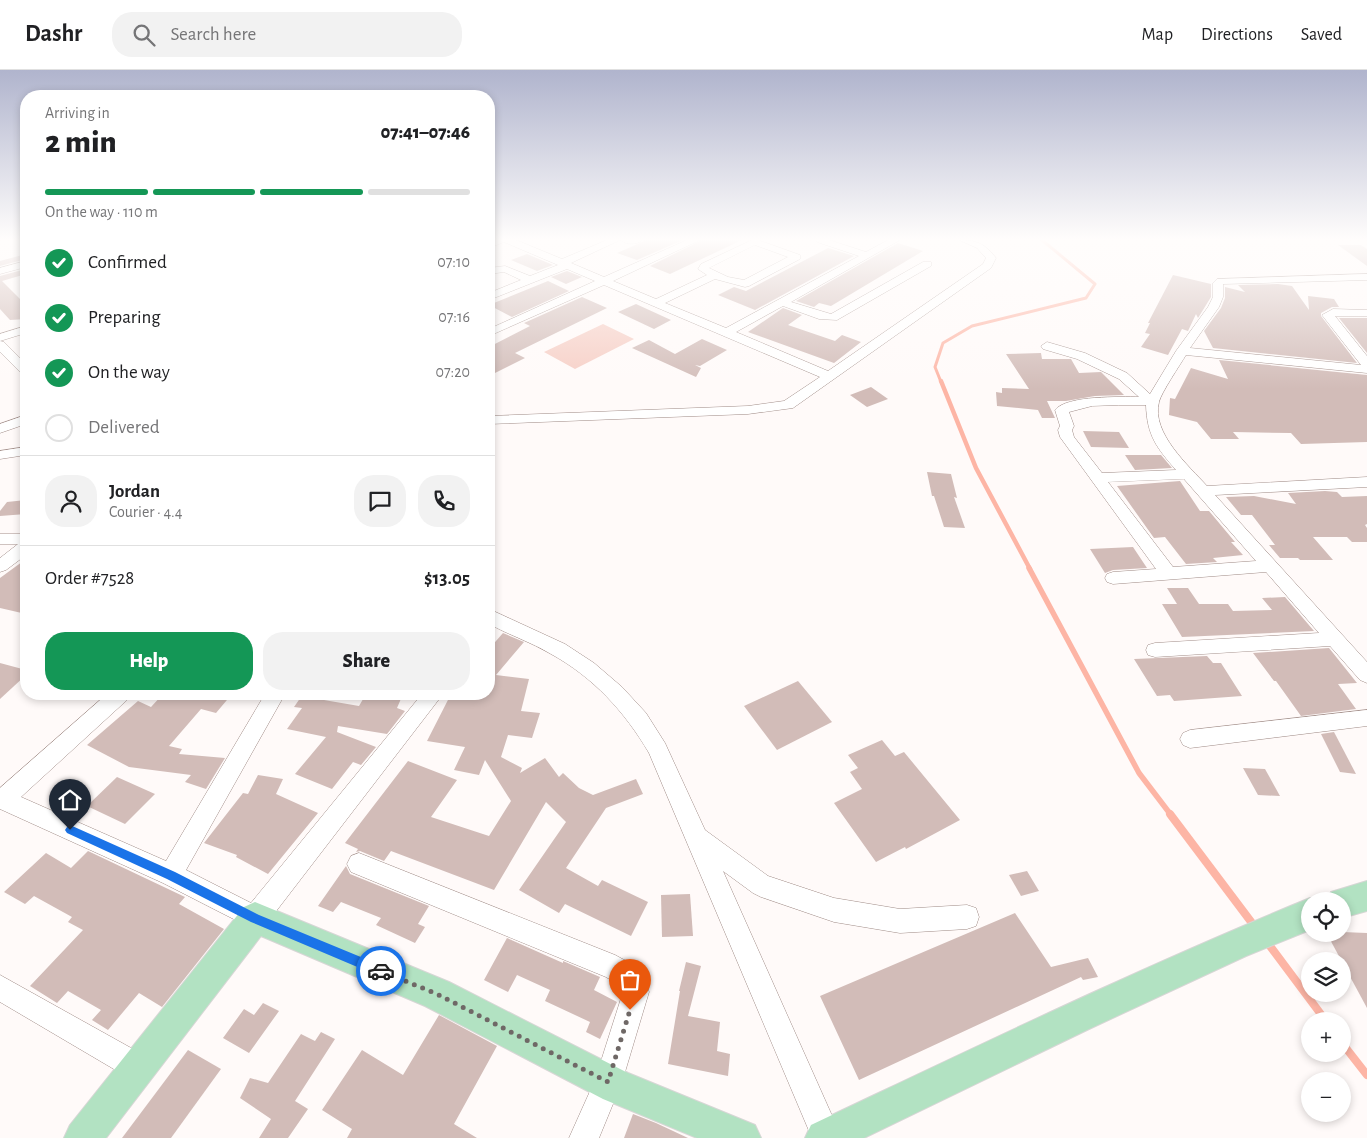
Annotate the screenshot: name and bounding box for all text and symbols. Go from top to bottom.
search box [112,12,462,57]
icon: search [130,21,158,49]
text: Dashr [25,22,82,46]
text: Search here [170,25,256,44]
text: Map [1142,26,1173,44]
text: Directions [1201,26,1273,44]
text: Saved [1301,26,1342,44]
text: Arriving in [45,105,110,121]
text: 07:41–07:46 [381,123,470,142]
text: 2 min [45,126,117,158]
text: On the way · 110 m [45,204,158,220]
icon: check [45,249,73,277]
text: Confirmed [88,253,167,272]
text: 07:10 [437,254,470,270]
icon: check [45,304,73,332]
text: Preparing [88,308,161,327]
text: 07:16 [438,309,470,325]
icon: check [45,359,73,387]
text: On the way [88,363,170,382]
text: 07:20 [435,364,470,380]
text: Delivered [88,418,160,437]
button: person [45,475,97,527]
button: chat [354,475,406,527]
button: phone [418,475,470,527]
text: Jordan [109,482,160,501]
text: Courier · 4.4 [109,504,182,520]
text: Order #7528 [45,569,134,588]
text: $13.05 [424,569,470,588]
button: Help [45,632,253,690]
button: Share [263,632,470,690]
pin [49,779,91,830]
icon: home [56,786,84,814]
map controls [1301,892,1351,1122]
button: locate [1301,892,1351,942]
courier [356,946,406,996]
button: layers [1301,952,1351,1002]
icon: car [367,957,395,985]
pin [609,959,651,1010]
icon: bag [616,966,644,994]
button: + [1301,1012,1351,1062]
button: − [1301,1072,1351,1122]

